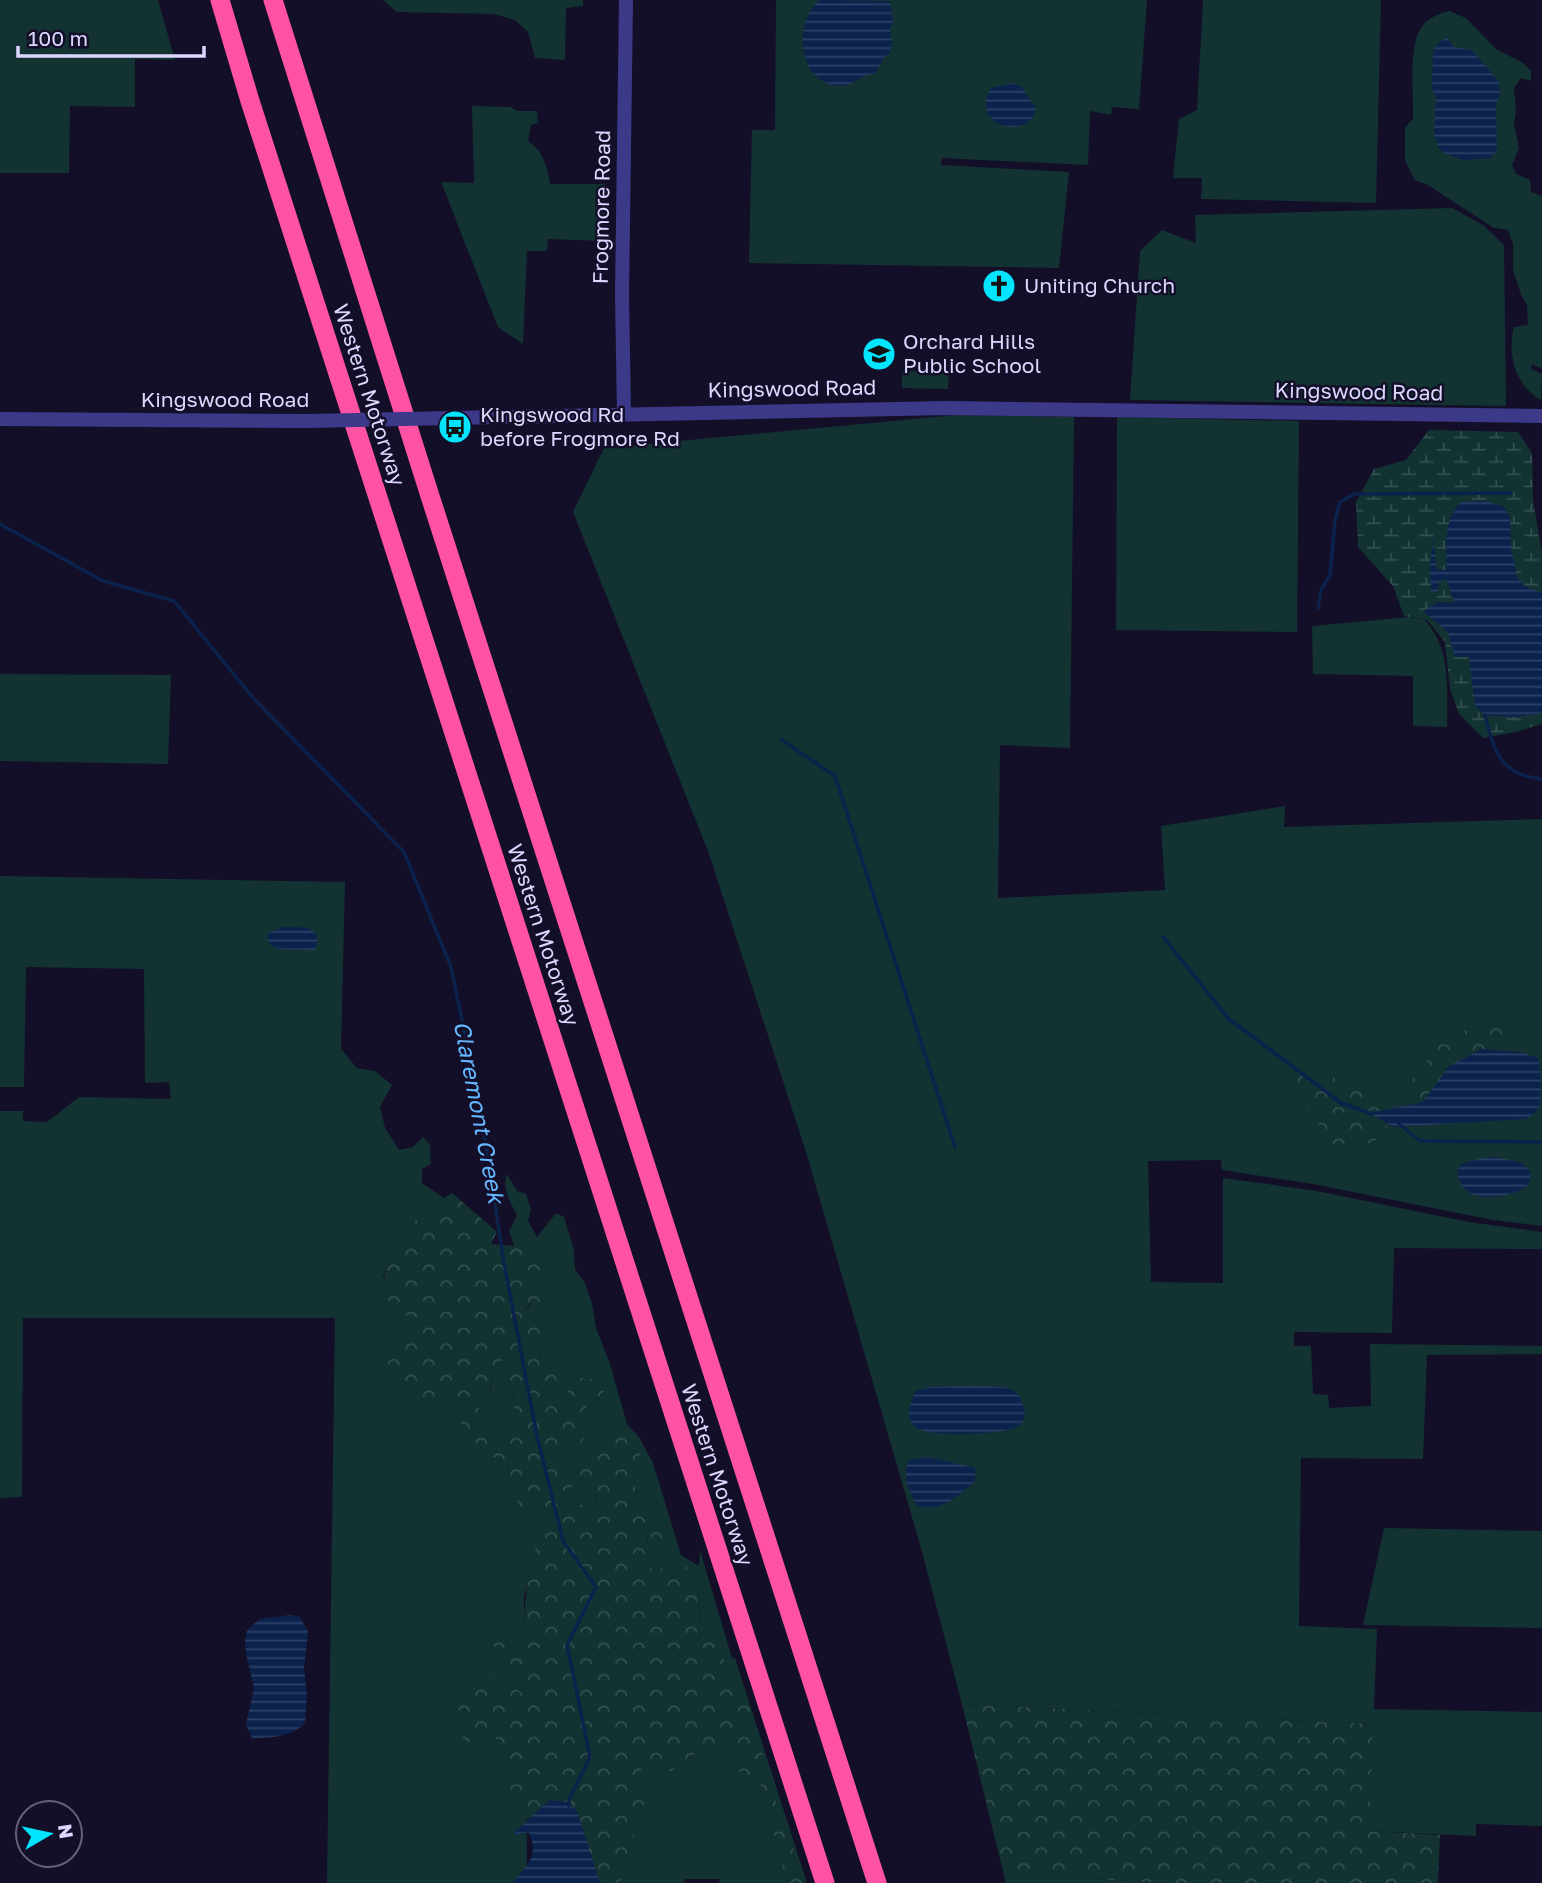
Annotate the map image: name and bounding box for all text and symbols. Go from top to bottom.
scale bar [18,14,203,58]
text: 100 m [28,25,88,51]
street label: Frogmore Road [587,130,615,284]
church icon: Uniting Church [980,267,1018,305]
place label: Uniting Church [1024,272,1175,298]
street label: Western Motorway [328,300,412,489]
place label: Orchard Hills Public School [903,328,1041,378]
school or university icon: Orchard Hills Public School [860,335,898,373]
street label: Kingswood Road [707,374,877,402]
street label: Kingswood Road [1274,377,1444,405]
street label: Kingswood Road [141,386,309,412]
place label: Kingswood Rd before Frogmore Rd [480,401,680,451]
bus stop icon: Kingswood Rd before Frogmore Rd [436,408,474,446]
street label: Western Motorway [502,840,586,1029]
water label: Claremont Creek [449,1018,512,1207]
street label: Western Motorway [676,1380,760,1569]
north arrow [14,1799,84,1869]
text: N [54,1822,79,1840]

